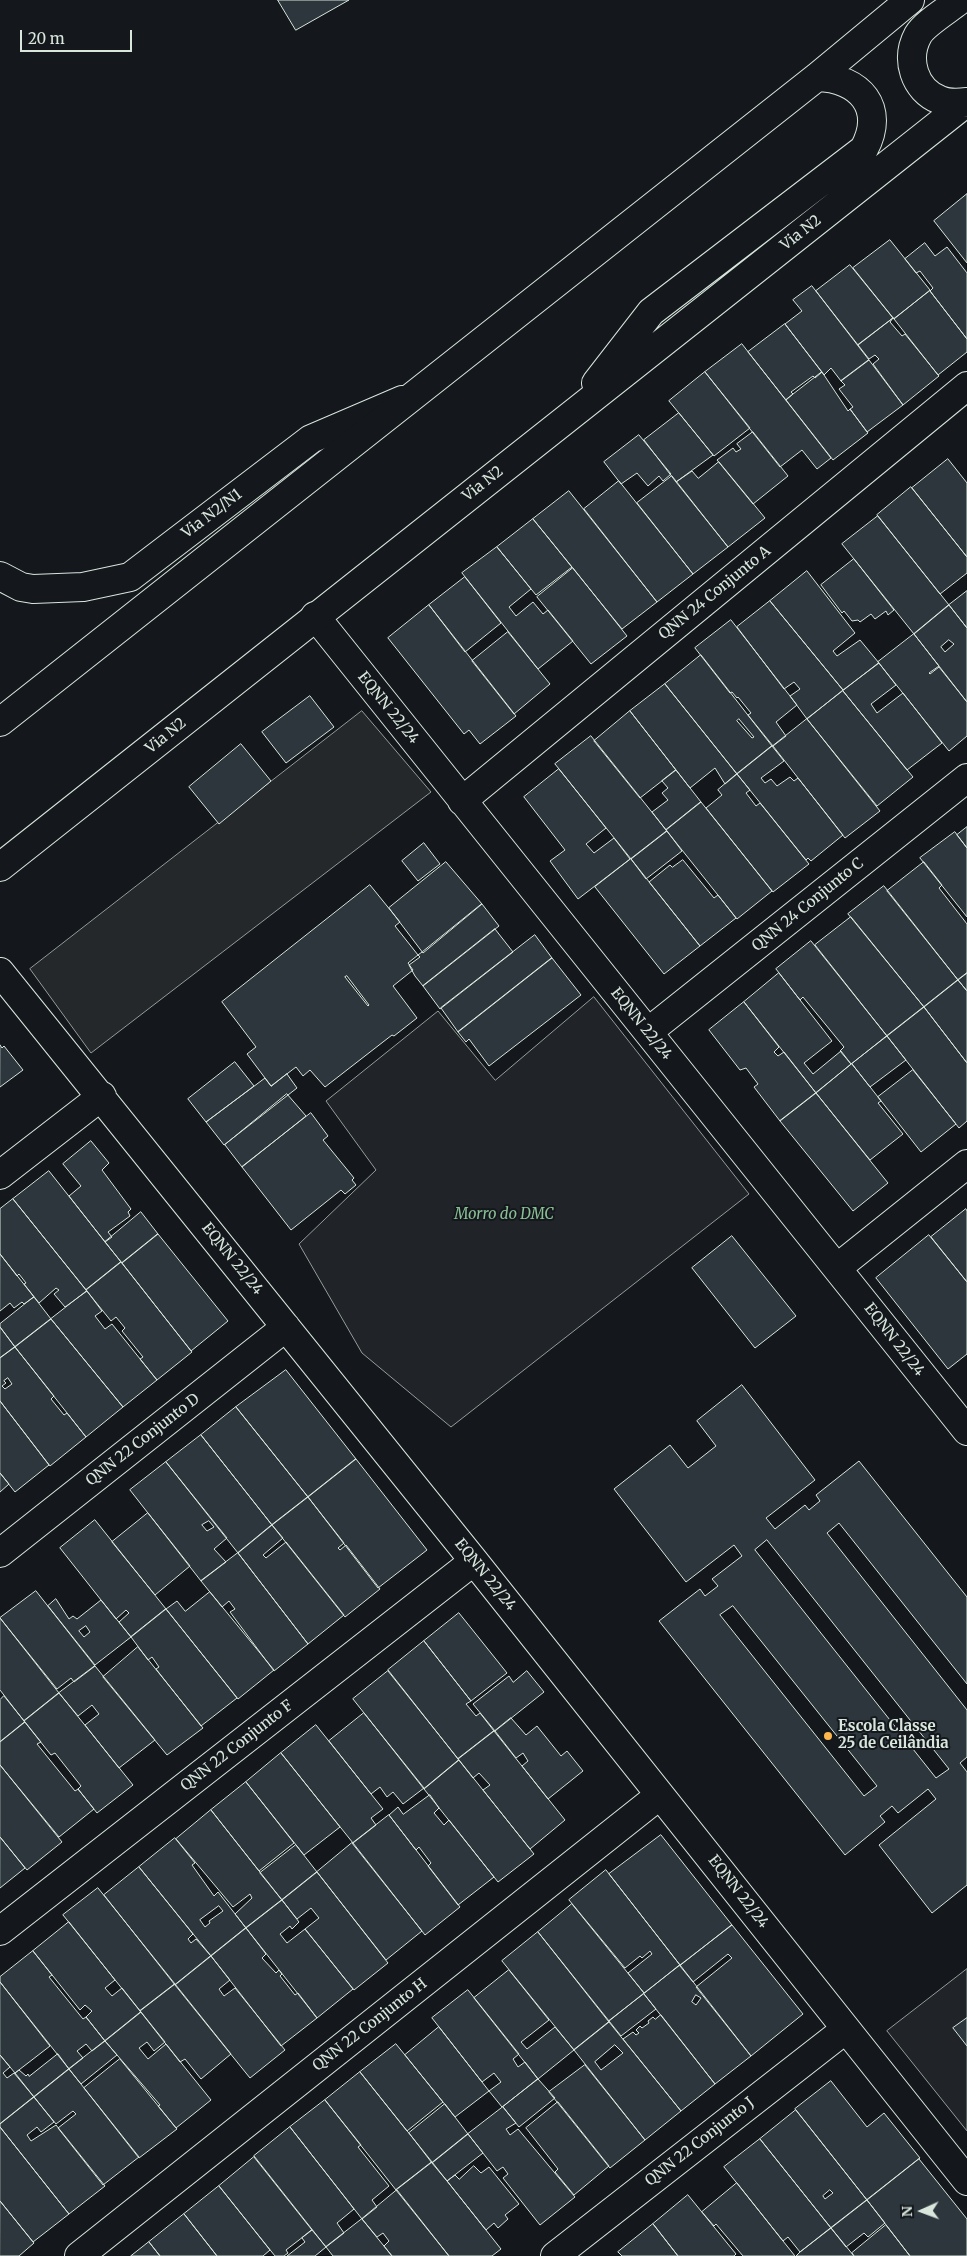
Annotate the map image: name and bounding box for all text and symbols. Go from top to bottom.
scale bar [22,20,135,52]
text: 20 m [28,29,65,48]
street label: Via N2 [777,211,825,255]
street label: Via N2 [459,462,507,506]
street label: Via N2/N1 [178,486,246,542]
street label: QNN 24 Conjunto A [655,542,775,644]
street label: EQNN 22/24 [353,668,423,748]
street label: Via N2 [142,714,190,758]
street label: QNN 24 Conjunto C [749,855,867,955]
street label: EQNN 22/24 [606,984,676,1064]
park label: Morro do DMC [454,1206,554,1224]
street label: EQNN 22/24 [197,1219,267,1299]
street label: EQNN 22/24 [860,1300,928,1380]
street label: QNN 22 Conjunto D [83,1390,203,1490]
street label: EQNN 22/24 [450,1535,520,1615]
street label: QNN 22 Conjunto F [177,1697,297,1795]
place label: Escola Classe 25 de Ceilândia [838,1718,949,1753]
marker: Escola Classe 25 de Ceilândia [822,1730,834,1742]
street label: EQNN 22/24 [704,1852,772,1932]
street label: QNN 22 Conjunto H [309,1975,431,2075]
street label: QNN 22 Conjunto J [642,2094,758,2190]
north arrow [897,2186,947,2236]
text: N [898,2206,916,2217]

